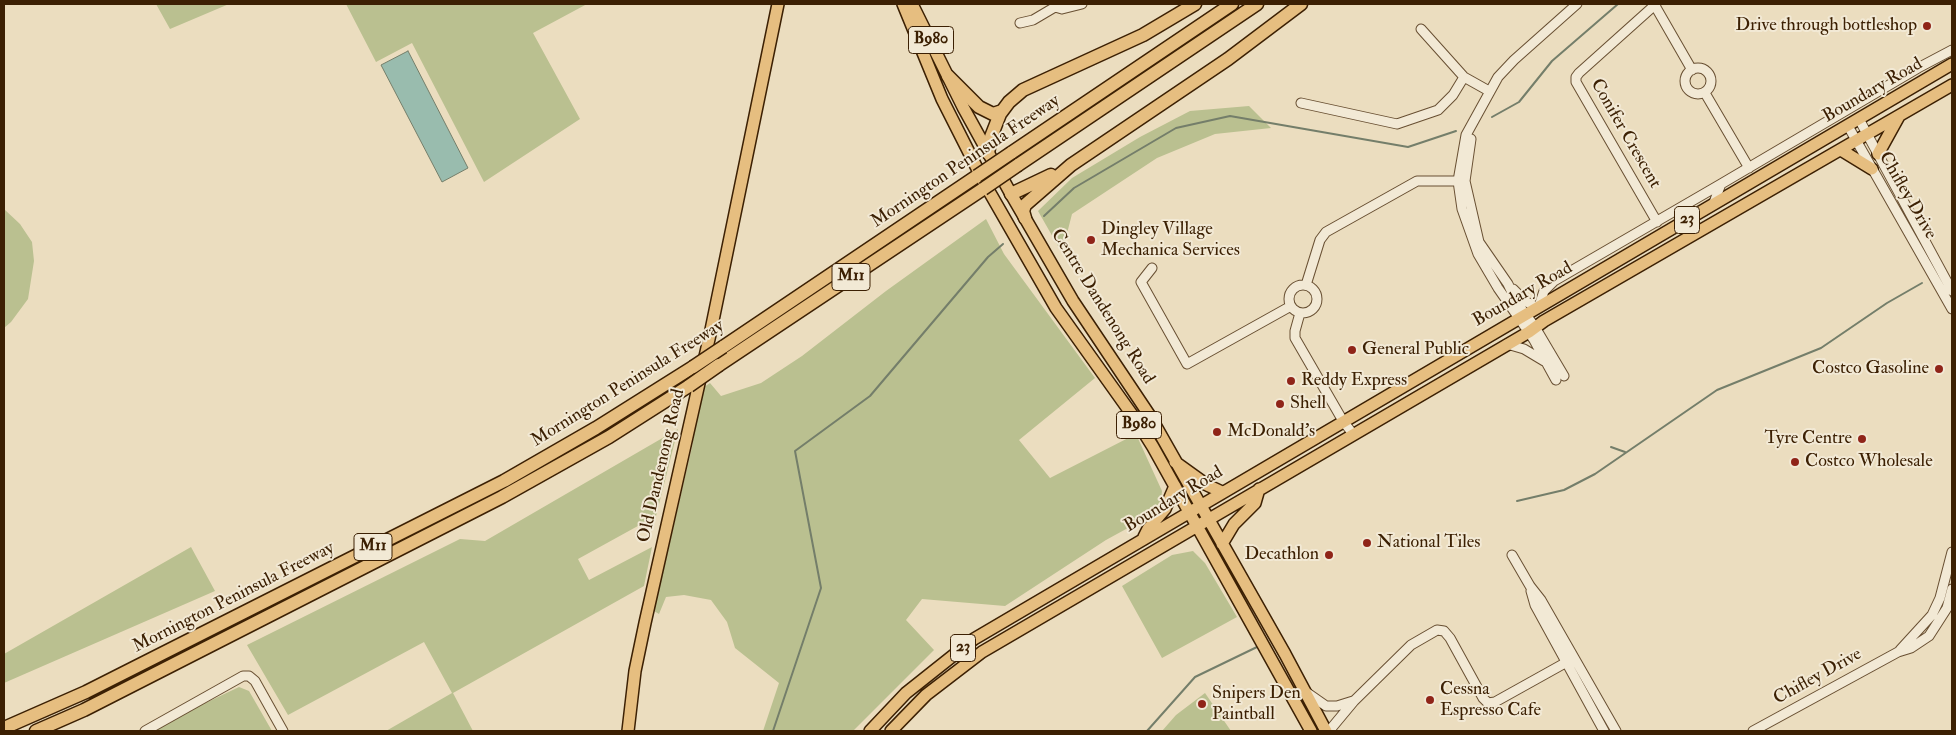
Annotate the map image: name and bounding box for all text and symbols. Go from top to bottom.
place label: Drive through bottleshop [1735,15,1917,37]
marker: Drive through bottleshop [1921,20,1933,32]
road number: B980 [908,26,954,54]
street label: Boundary Road [1819,54,1927,128]
street label: Conifer Crescent [1585,75,1665,193]
street label: Mornington Peninsula Freeway [867,91,1065,233]
street label: Chifley Drive [1873,149,1941,243]
road number: 23 [1674,206,1700,234]
place label: Dingley Village Mechanica Services [1101,219,1240,262]
street label: Centre Dandenong Road [1045,225,1159,389]
marker: Dingley Village Mechanica Services [1085,234,1097,246]
street label: Boundary Road [1469,258,1577,332]
road number: M11 [832,264,870,290]
street label: Mornington Peninsula Freeway [528,316,728,452]
place label: General Public [1362,339,1469,361]
marker: General Public [1346,344,1358,356]
place label: Costco Gasoline [1812,358,1929,380]
marker: Costco Gasoline [1933,363,1945,375]
place label: Reddy Express [1301,370,1407,392]
marker: Reddy Express [1285,375,1297,387]
street label: Old Dandenong Road [634,387,690,545]
place label: Shell [1290,393,1326,415]
marker: Shell [1274,398,1286,410]
road number: B980 [1116,412,1162,438]
place label: McDonald's [1227,421,1315,443]
marker: McDonald's [1211,426,1223,438]
place label: Tyre Centre [1765,428,1852,450]
marker: Tyre Centre [1856,433,1868,445]
place label: Costco Wholesale [1805,451,1933,473]
marker: Costco Wholesale [1789,456,1801,468]
street label: Boundary Road [1121,462,1227,538]
place label: National Tiles [1377,532,1481,554]
road number: M11 [354,534,392,560]
marker: National Tiles [1361,537,1373,549]
street label: Mornington Peninsula Freeway [130,538,338,658]
place label: Decathlon [1244,544,1319,566]
marker: Decathlon [1323,549,1335,561]
road number: 23 [950,634,976,661]
street label: Chifley Drive [1770,644,1866,710]
place label: Cessna Espresso Cafe [1440,679,1541,722]
place label: Snipers Den Paintball [1212,683,1301,726]
marker: Cessna Espresso Cafe [1424,694,1436,706]
marker: Snipers Den Paintball [1196,698,1208,710]

